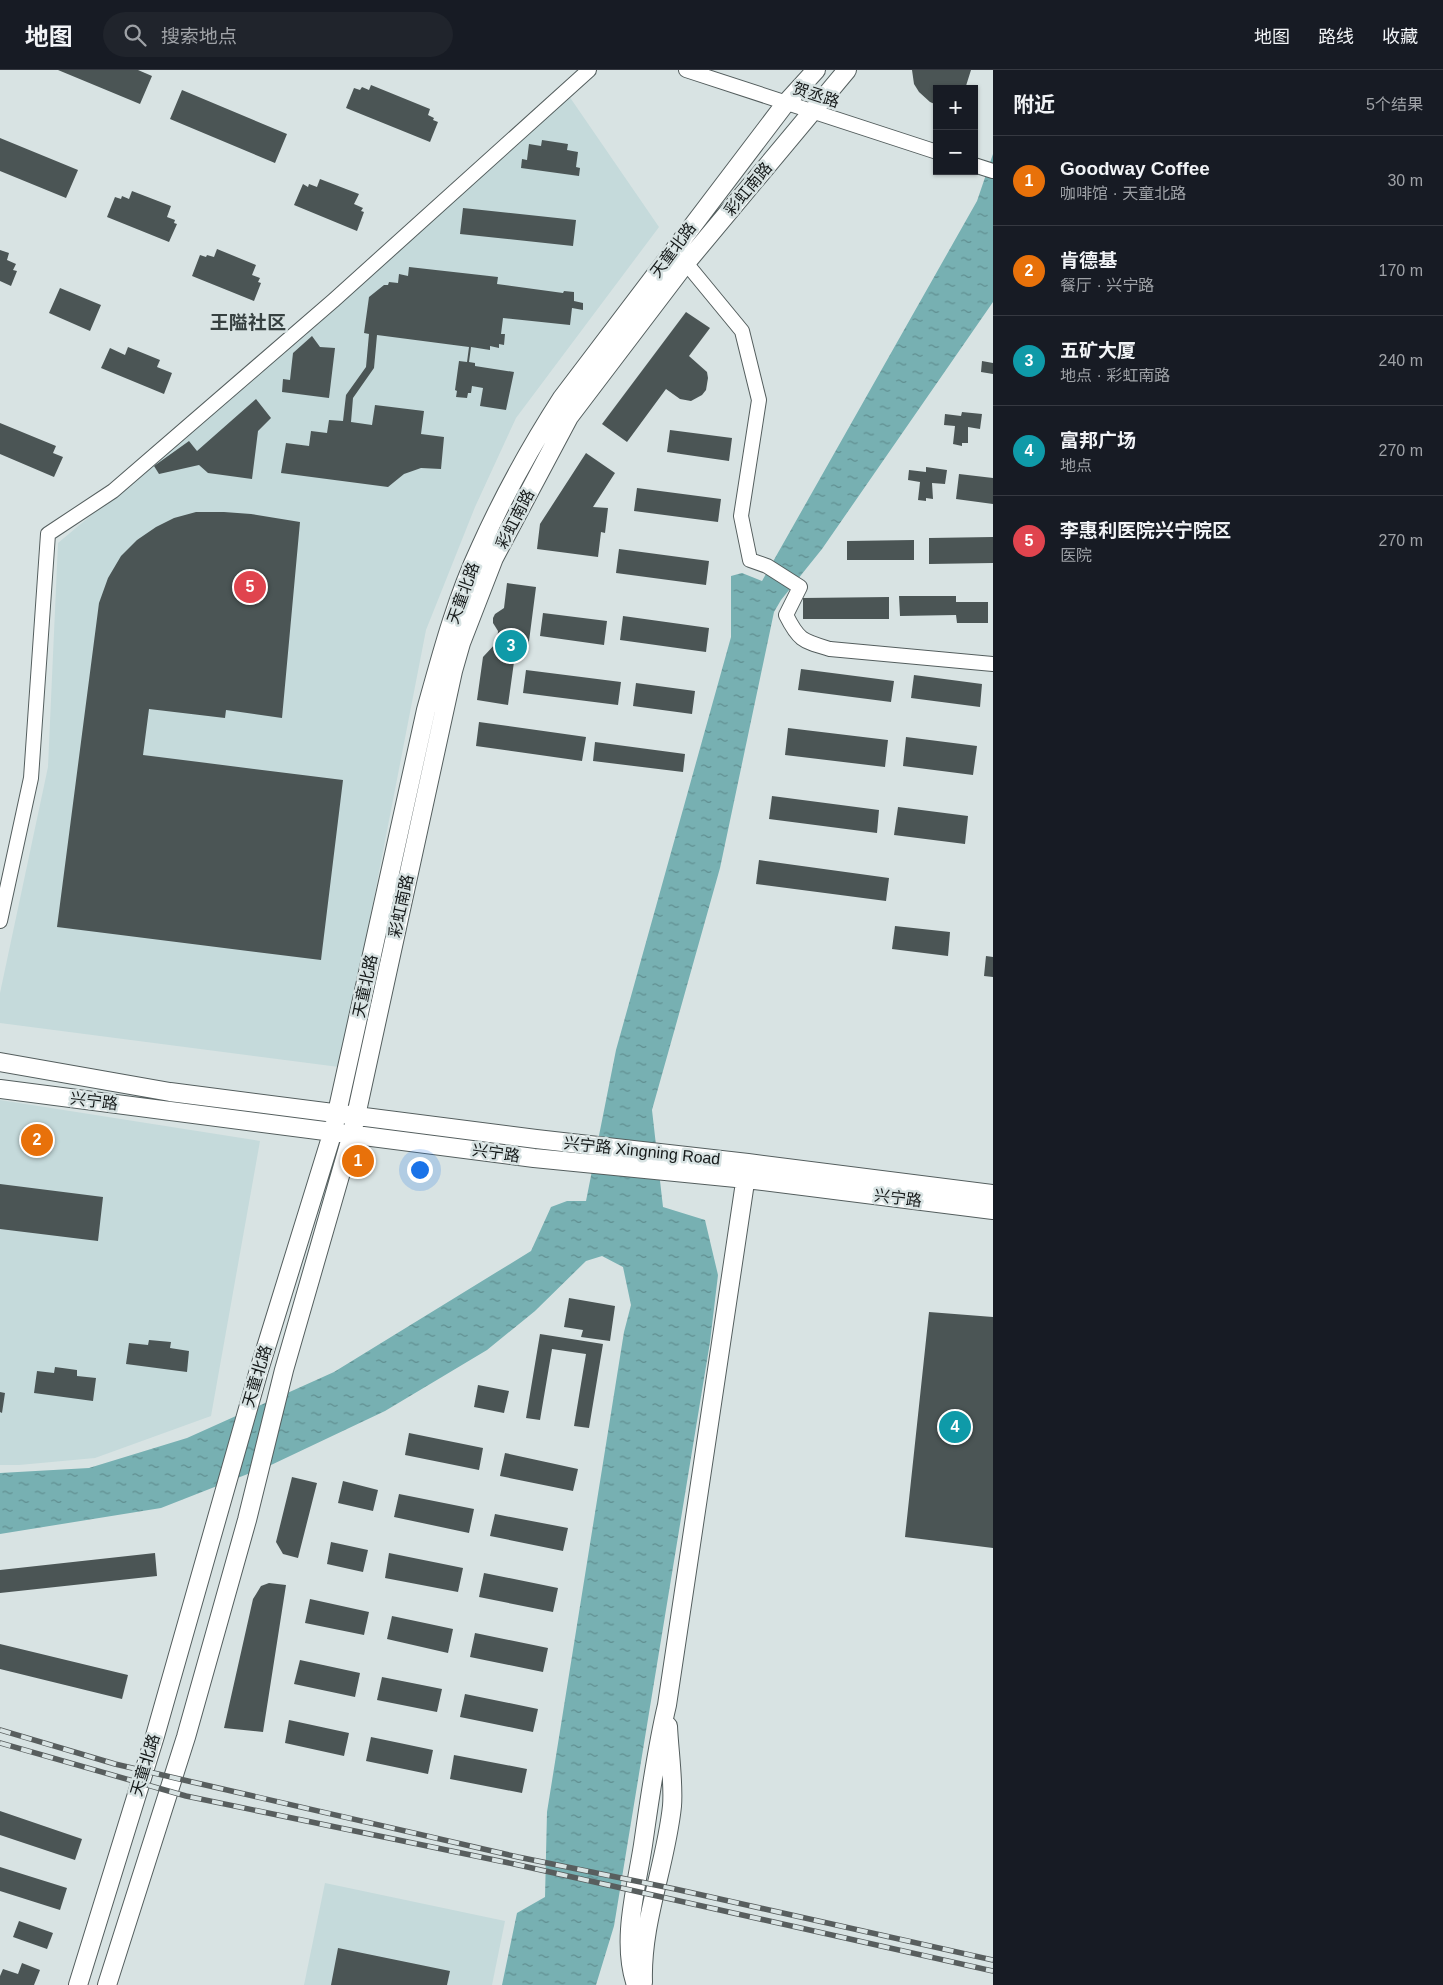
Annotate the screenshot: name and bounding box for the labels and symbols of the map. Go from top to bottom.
street label: 贺丞路 [791,79,841,111]
street label: 彩虹南路 [721,159,775,219]
street label: 天童北路 [647,219,699,281]
district label: 王隘社区 [210,312,286,333]
street label: 彩虹南路 [493,487,537,551]
street label: 天童北路 [444,560,482,626]
pin: 5 [234,568,266,606]
pin: 3 [495,627,527,665]
street label: 彩虹南路 [386,873,416,939]
street label: 天童北路 [350,953,380,1019]
street label: 兴宁路 [69,1090,119,1112]
pin: 2 [21,1121,53,1159]
street label: 兴宁路 Xingning Road [563,1134,721,1168]
street label: 兴宁路 [471,1141,521,1165]
pin: 1 [342,1142,374,1180]
your location [407,1157,433,1183]
street label: 兴宁路 [873,1187,923,1209]
street label: 天童北路 [240,1343,274,1409]
pin: 4 [939,1408,971,1446]
street label: 天童北路 [128,1732,162,1798]

